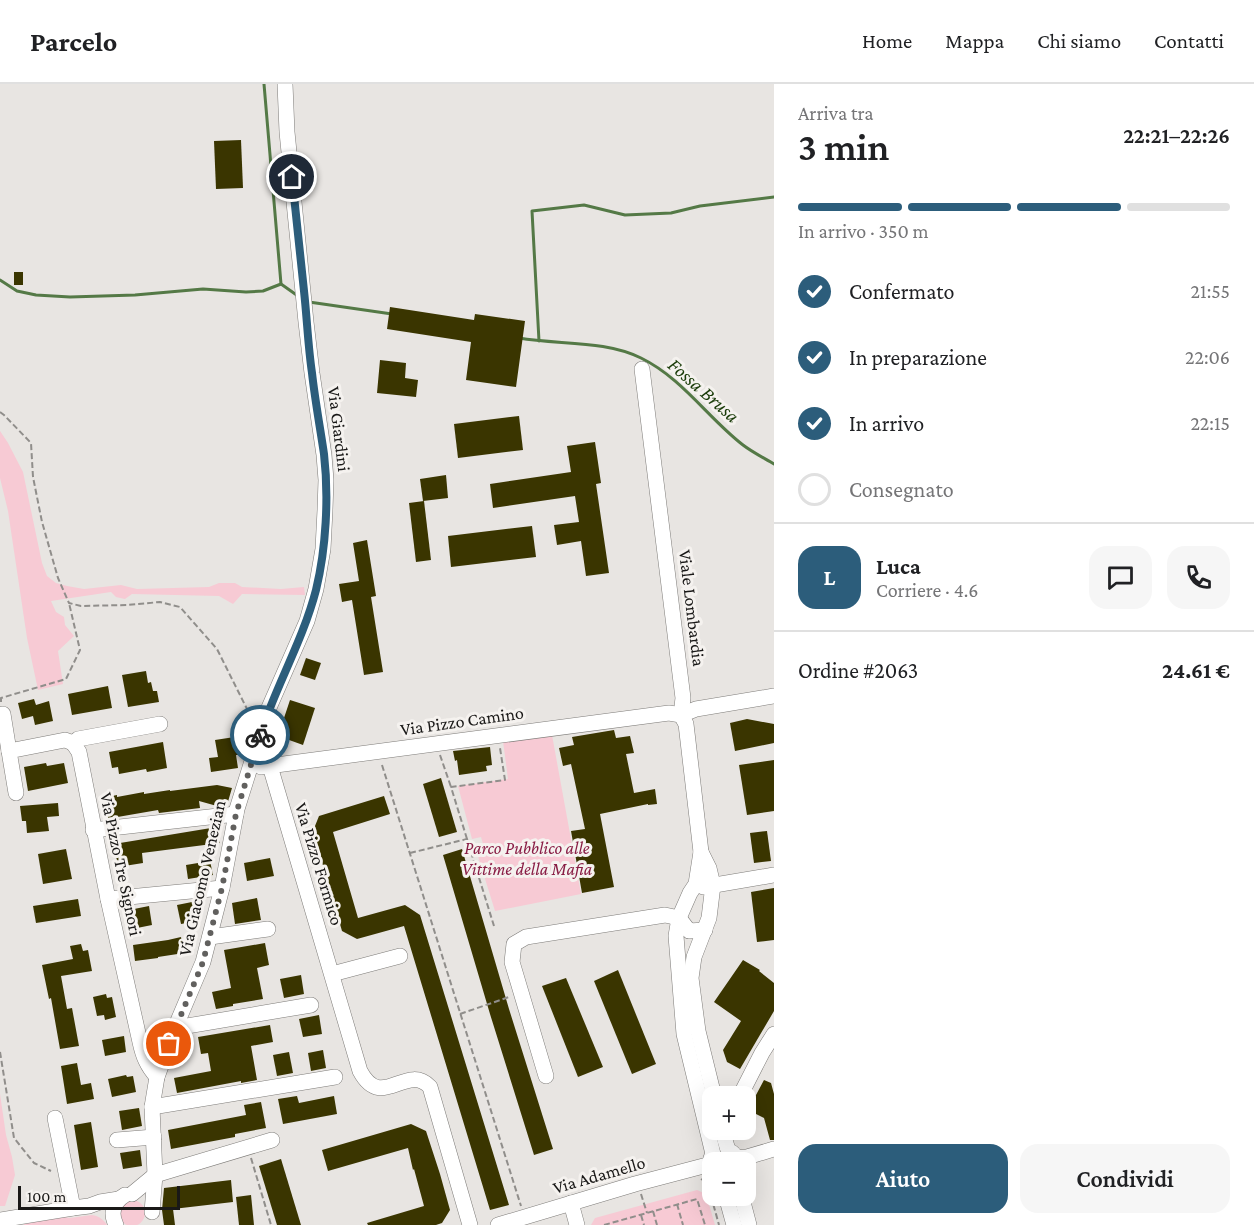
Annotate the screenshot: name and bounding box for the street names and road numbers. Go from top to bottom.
street label: Via Giardini [324,385,354,473]
street label: Viale Lombardia [675,548,709,668]
street label: Via Pizzo Camino [399,702,525,740]
street label: Via Pizzo Tre Signori [96,790,146,938]
street label: Via Giacomo Venezian [174,798,230,958]
street label: Via Pizzo Formico [291,800,347,928]
street label: Via Adamello [550,1152,648,1198]

